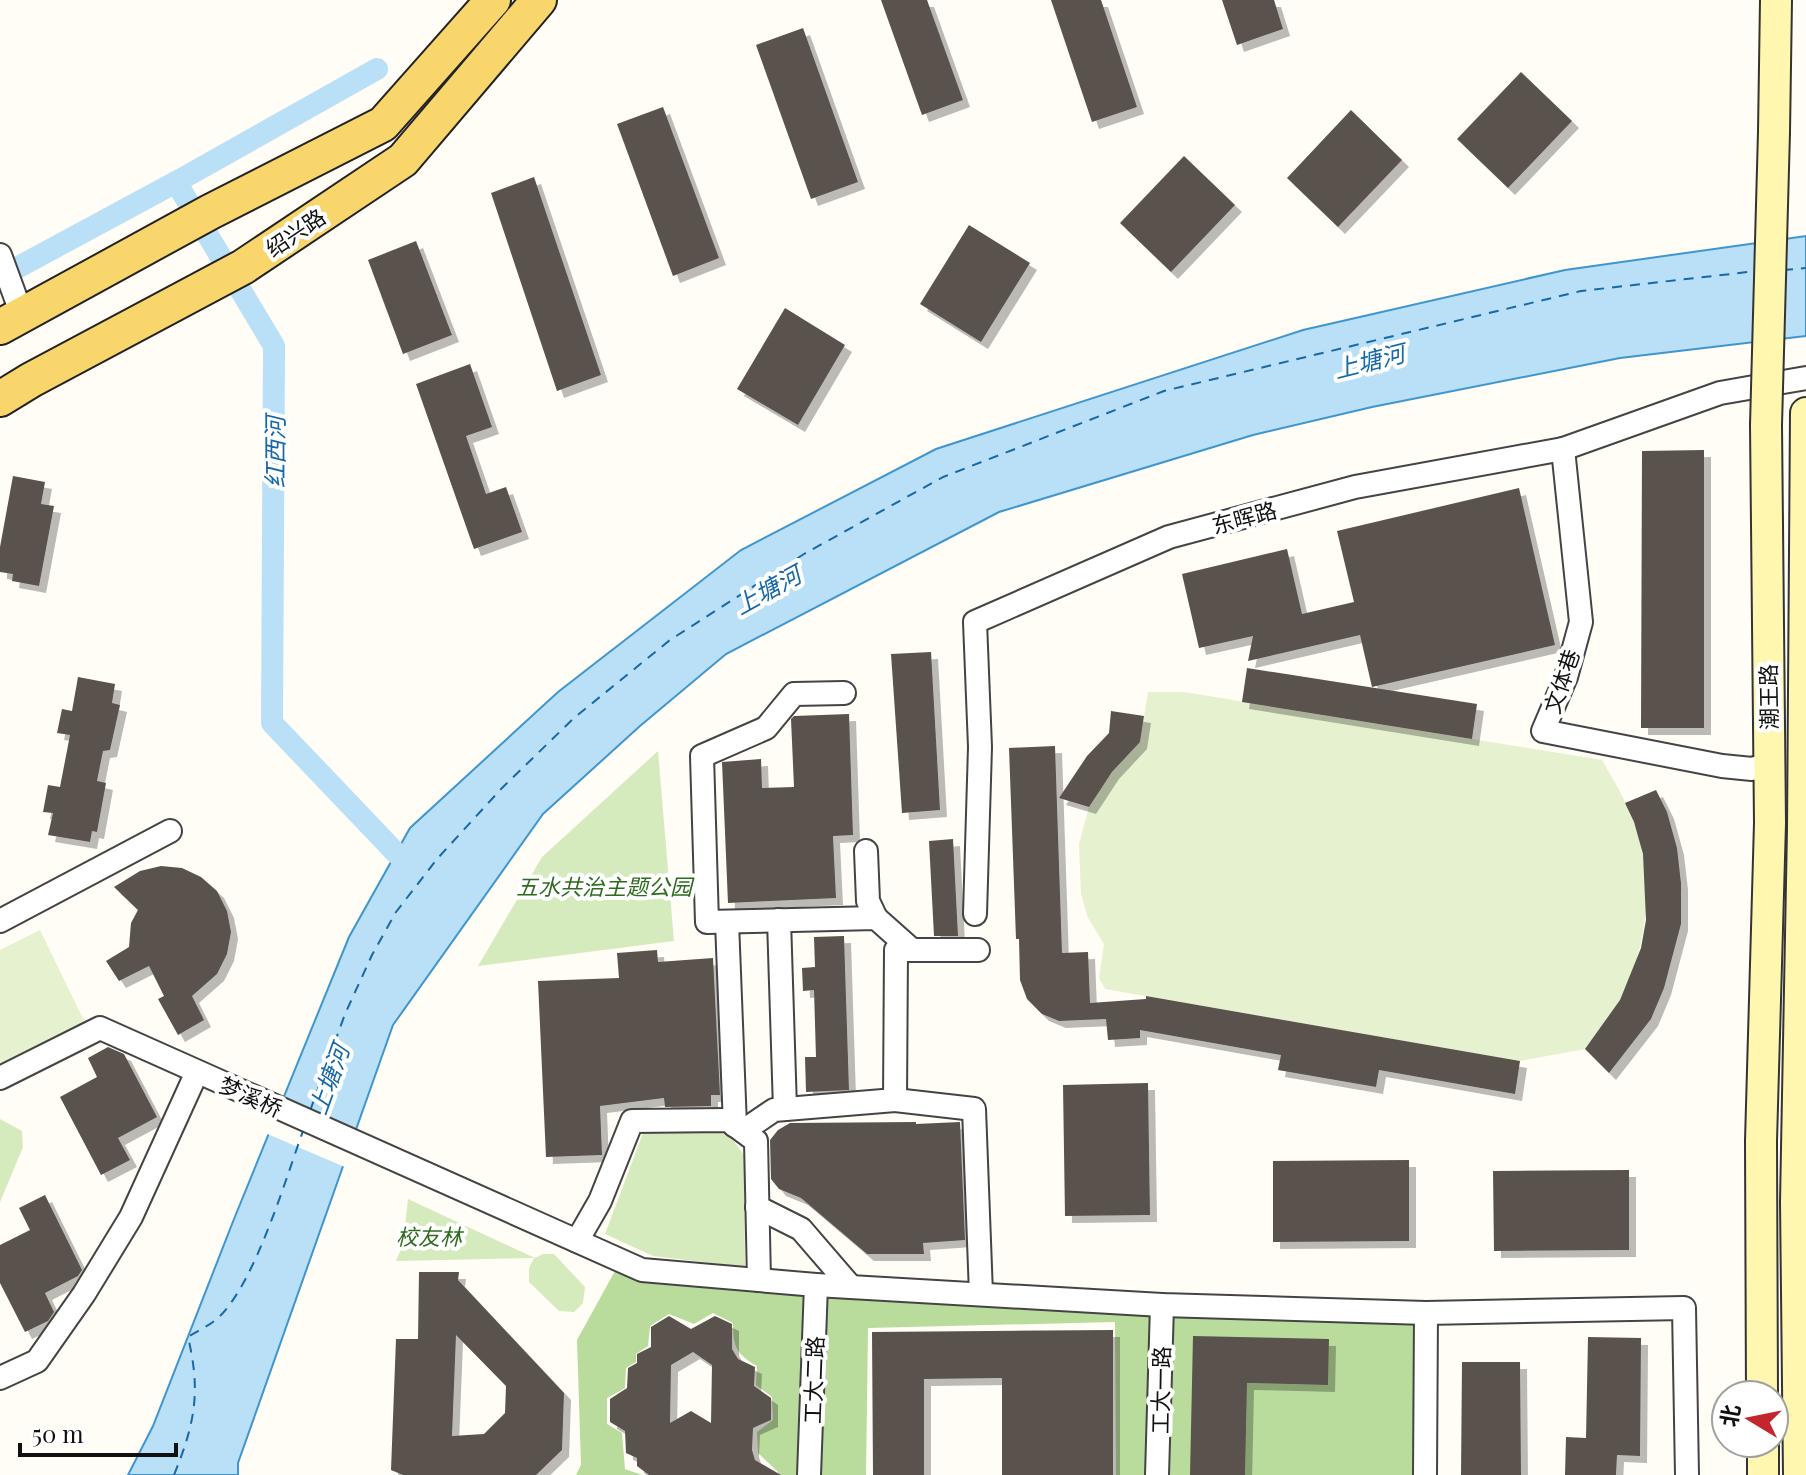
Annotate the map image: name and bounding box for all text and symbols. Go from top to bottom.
street label: 绍兴路 [259,201,331,263]
water label: 上塘河 [1330,335,1412,384]
water label: 红西河 [258,412,290,488]
street label: 东晖路 [1208,494,1280,540]
water label: 上塘河 [728,556,810,620]
street label: 文体巷 [1536,645,1586,717]
street label: 潮王路 [1752,664,1784,730]
park label: 五水共治主题公园 [516,871,695,901]
water label: 上塘河 [301,1036,357,1118]
street label: 梦溪桥 [215,1069,287,1123]
park label: 校友林 [396,1221,465,1251]
street label: 工大二路 [796,1335,830,1425]
street label: 工大一路 [1144,1346,1176,1434]
north arrow [1710,1379,1790,1459]
text: 北 [1713,1402,1746,1429]
scale bar [20,1407,176,1457]
text: 50 m [32,1417,84,1449]

